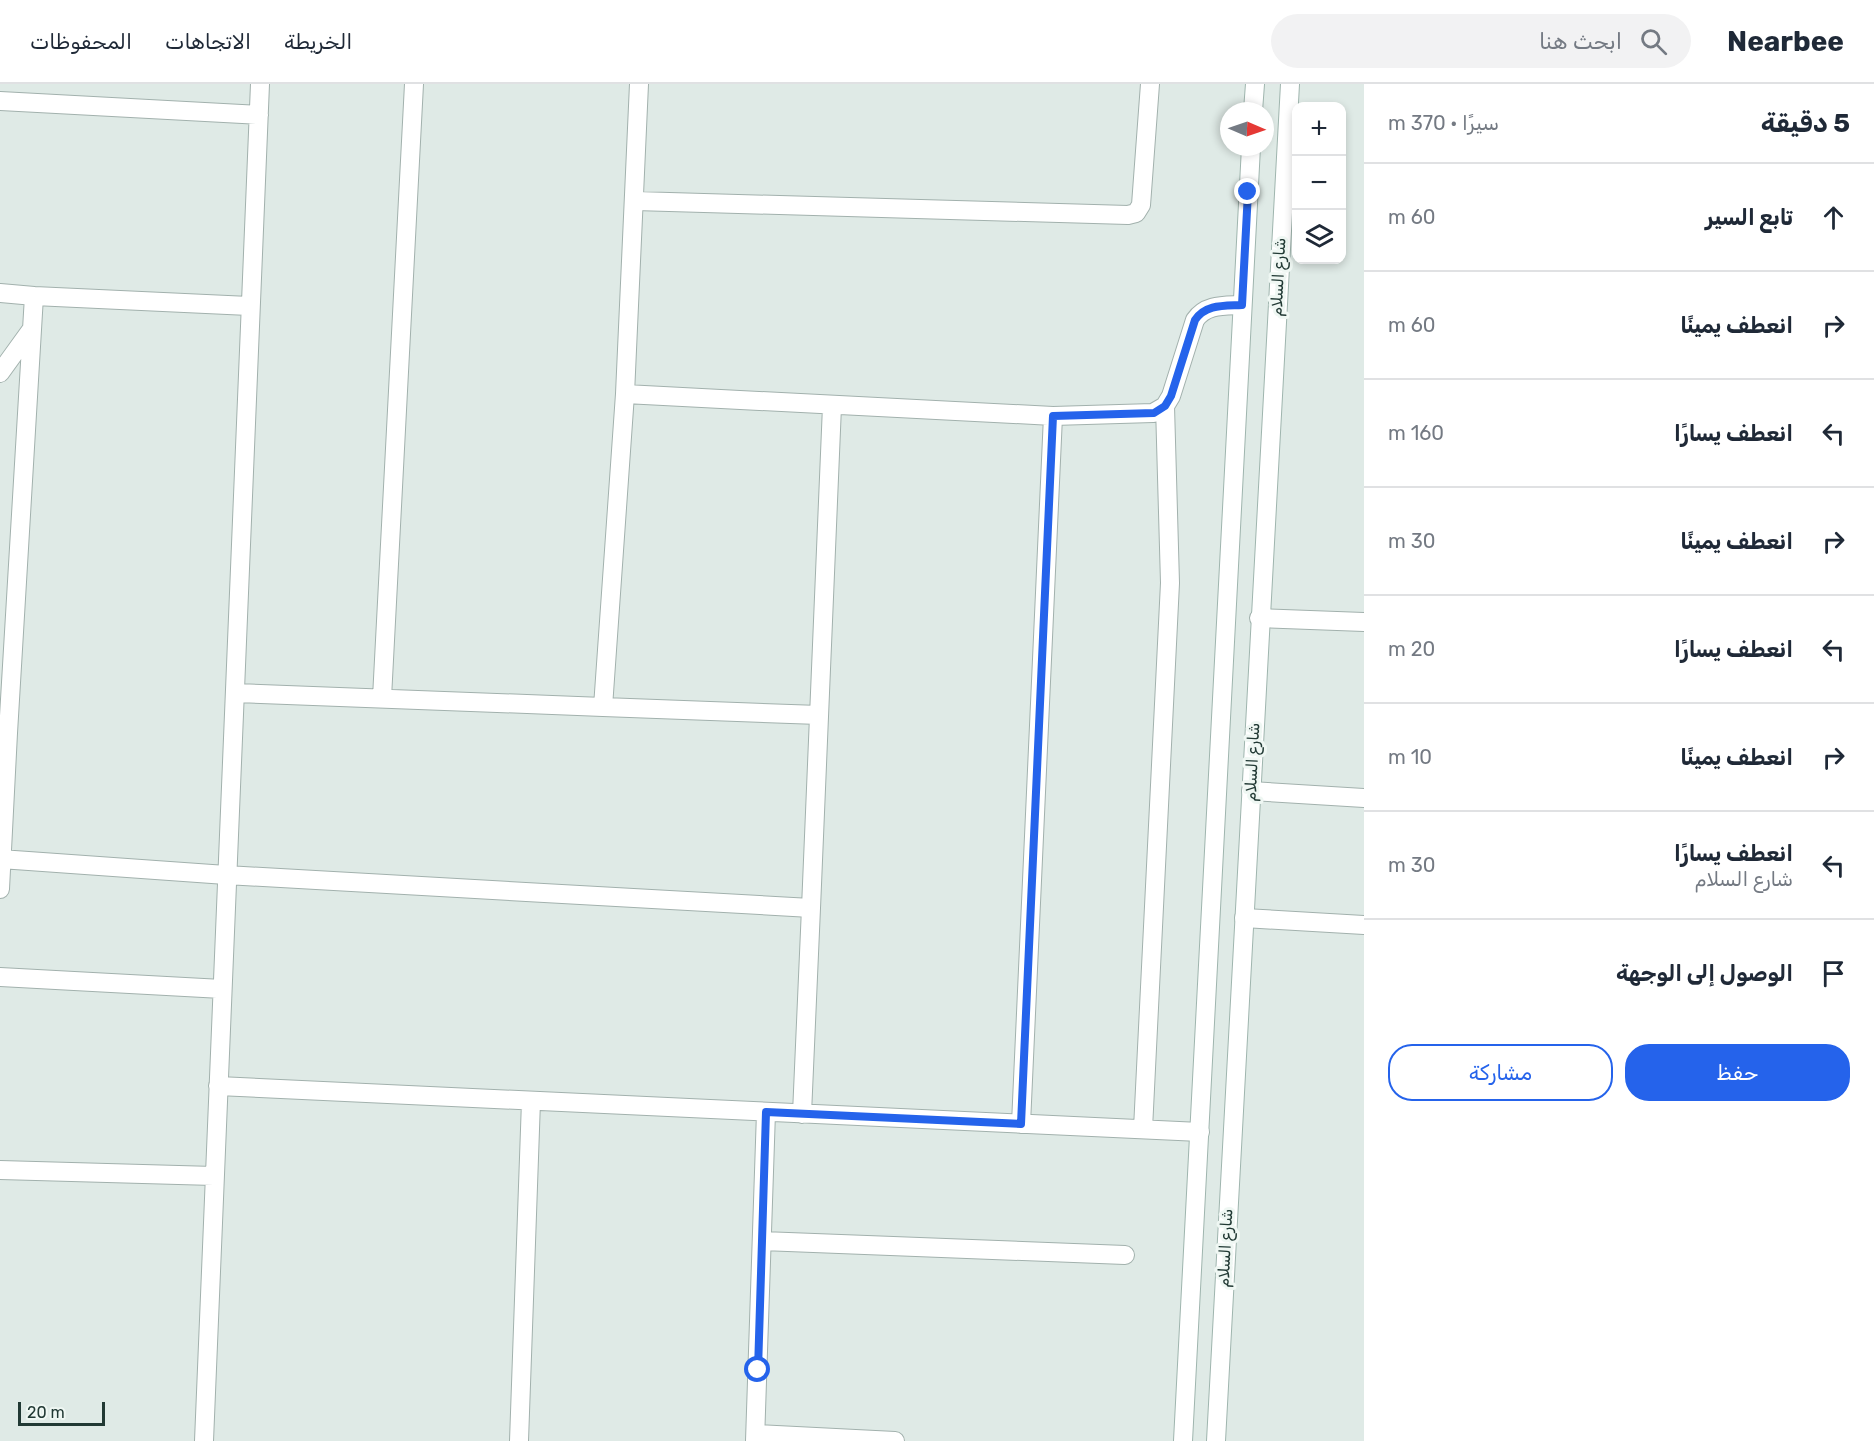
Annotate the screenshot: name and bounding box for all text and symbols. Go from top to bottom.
search box [1271,14,1691,68]
icon: search [1637,25,1670,58]
text: Nearbee [1727,25,1844,58]
text: ابحث هنا [1539,28,1622,55]
text: المحفوظات [30,29,132,54]
text: الاتجاهات [165,29,251,54]
text: الخريطة [284,29,352,54]
north arrow [1220,102,1274,156]
map controls [1292,102,1346,264]
button: + [1292,102,1346,156]
text: 5 دقيقة [1761,108,1850,139]
text: سيرًا · 370 m [1388,111,1499,135]
button: − [1292,156,1346,210]
route end [1234,178,1260,204]
icon: ahead [1817,201,1850,234]
text: تابع السير [1705,204,1793,231]
text: 60 m [1388,205,1435,229]
button: layers [1292,210,1346,264]
street label: شارع السلام [1266,237,1292,317]
icon: right [1817,309,1850,342]
text: انعطف يمينًا [1680,312,1793,339]
text: 60 m [1388,313,1435,337]
icon: left [1817,417,1850,450]
text: انعطف يسارًا [1674,420,1793,447]
text: 160 m [1388,421,1444,445]
icon: right [1817,525,1850,558]
text: انعطف يمينًا [1680,528,1793,555]
text: 30 m [1388,529,1435,553]
icon: left [1817,633,1850,666]
text: انعطف يسارًا [1674,636,1793,663]
text: 20 m [1388,637,1435,661]
street label: شارع السلام [1240,722,1266,802]
icon: right [1817,741,1850,774]
text: انعطف يمينًا [1680,744,1793,771]
text: 10 m [1388,745,1432,769]
text: انعطف يسارًا [1674,840,1793,867]
icon: left [1817,849,1850,882]
text: 30 m [1388,853,1435,877]
text: شارع السلام [1695,867,1793,891]
icon: arrive [1817,957,1850,990]
text: الوصول إلى الوجهة [1616,960,1793,987]
button: مشاركة [1388,1044,1613,1101]
button: حفظ [1625,1044,1850,1101]
street label: شارع السلام [1213,1208,1239,1288]
route start [744,1356,770,1382]
scale bar [18,1399,105,1426]
text: 20 m [27,1403,65,1422]

